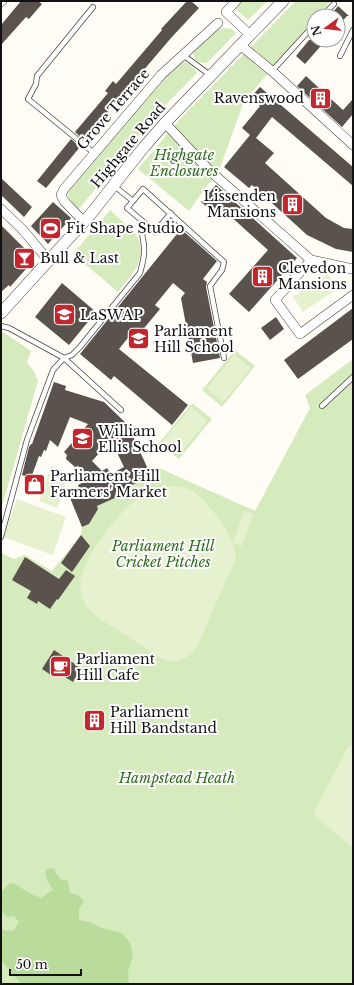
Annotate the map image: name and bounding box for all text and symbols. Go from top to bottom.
north arrow [306,8,346,48]
text: N [308,23,324,37]
street label: Grove Terrace [73,65,153,153]
building icon: Ravenswood [307,85,333,111]
place label: Ravenswood [214,89,305,107]
street label: Highgate Road [87,98,169,192]
park label: Highgate Enclosures [149,146,218,180]
place label: Lissenden Mansions [204,187,276,221]
building icon: Lissenden Mansions [279,191,305,217]
sports icon: Fit Shape Studio [38,215,64,241]
place label: Fit Shape Studio [66,219,184,237]
bar icon: Bull & Last [12,245,38,271]
place label: Bull & Last [40,249,120,267]
place label: Clevedon Mansions [278,259,347,293]
building icon: Clevedon Mansions [250,263,276,289]
school or university icon: LaSWAP [52,302,78,328]
place label: LaSWAP [80,306,143,324]
place label: Parliament Hill School [154,322,234,356]
school or university icon: Parliament Hill School [125,326,151,352]
place label: William Ellis School [97,422,182,456]
school or university icon: William Ellis School [70,426,96,452]
place label: Parliament Hill Farmers' Market [50,467,168,501]
shop icon: Parliament Hill Farmers' Market [22,471,48,497]
park label: Parliament Hill Cricket Pitches [111,537,215,571]
place label: Parliament Hill Cafe [76,650,156,684]
cafe icon: Parliament Hill Cafe [47,654,73,680]
place label: Parliament Hill Bandstand [110,703,217,737]
building icon: Parliament Hill Bandstand [82,707,108,733]
park label: Hampstead Heath [118,769,235,787]
scale bar [10,951,81,977]
text: 50 m [16,957,48,972]

